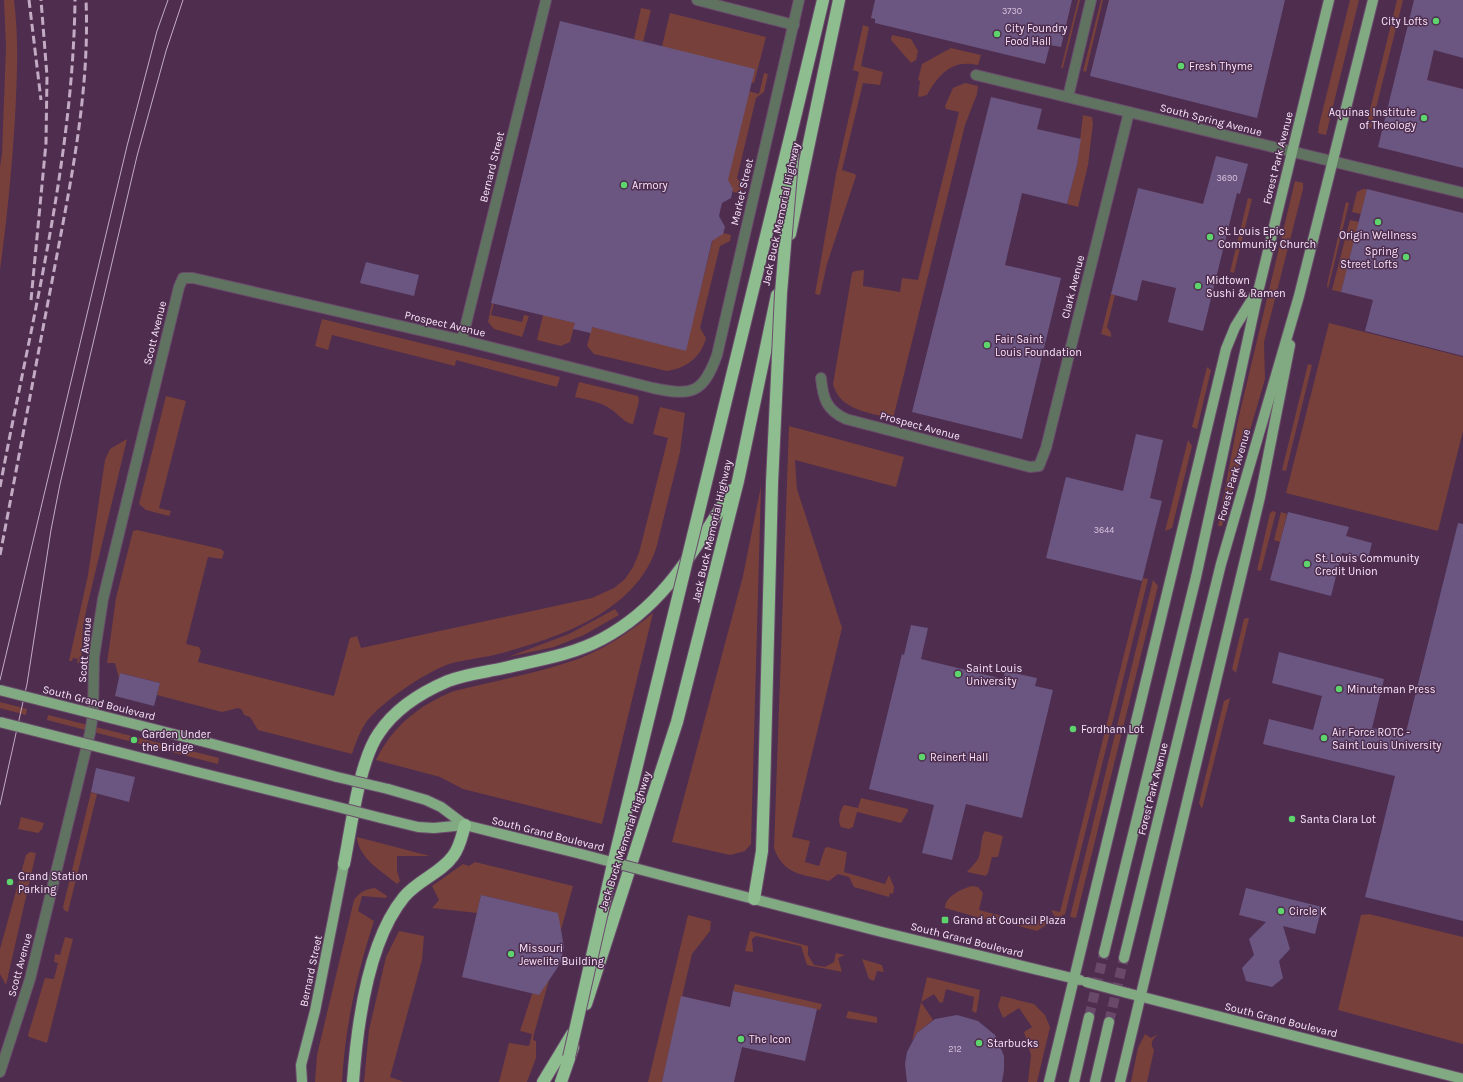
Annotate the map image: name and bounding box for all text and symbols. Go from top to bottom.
house number: 3730 [1002,6,1022,16]
place label: City Lofts [1381,15,1428,28]
marker: City Lofts [1431,16,1441,26]
place label: City Foundry Food Hall [1005,22,1067,48]
marker: City Foundry Food Hall [992,29,1002,39]
place label: Fresh Thyme [1189,60,1253,73]
marker: Fresh Thyme [1176,61,1186,71]
street label: South Spring Avenue [1159,101,1264,139]
place label: Aquinas Institute of Theology [1329,106,1416,132]
street label: Forest Park Avenue [1260,110,1296,206]
marker: Aquinas Institute of Theology [1419,113,1429,123]
street label: Bernard Street [477,130,507,204]
street label: Jack Buck Memorial Highway [759,141,803,287]
street label: Market Street [728,157,756,227]
house number: 3690 [1216,173,1238,183]
place label: Armory [632,179,668,192]
marker: Armory [619,180,629,190]
marker: Origin Wellness [1373,217,1383,227]
place label: St. Louis Epic Community Church [1218,225,1316,251]
place label: Origin Wellness [1339,229,1417,242]
marker: St. Louis Epic Community Church [1205,232,1215,242]
place label: Spring Street Lofts [1340,245,1399,271]
marker: Spring Street Lofts [1401,252,1411,262]
street label: Clark Avenue [1059,254,1087,320]
place label: Midtown Sushi & Ramen [1206,274,1286,300]
marker: Midtown Sushi & Ramen [1193,281,1203,291]
street label: Scott Avenue [141,299,169,366]
street label: Prospect Avenue [403,308,487,340]
place label: Fair Saint Louis Foundation [995,333,1082,359]
marker: Fair Saint Louis Foundation [982,340,992,350]
street label: Prospect Avenue [878,409,962,443]
street label: Forest Park Avenue [1215,427,1253,522]
street label: Jack Buck Memorial Highway [689,458,735,604]
house number: 3644 [1094,525,1114,535]
place label: St. Louis Community Credit Union [1315,552,1419,578]
marker: St. Louis Community Credit Union [1302,559,1312,569]
street label: Scott Avenue [76,617,94,683]
place label: Saint Louis University [966,662,1022,688]
marker: Saint Louis University [953,669,963,679]
street label: South Grand Boulevard [41,683,157,723]
place label: Minuteman Press [1347,683,1436,696]
marker: Minuteman Press [1334,684,1344,694]
place label: Fordham Lot [1081,723,1144,736]
marker: Fordham Lot [1068,724,1078,734]
place label: Air Force ROTC - Saint Louis University [1332,726,1441,752]
place label: Garden Under the Bridge [142,728,211,754]
marker: Air Force ROTC - Saint Louis University [1319,733,1329,743]
marker: Garden Under the Bridge [129,735,139,745]
street label: Forest Park Avenue [1135,741,1171,837]
place label: Reinert Hall [930,751,988,764]
marker: Reinert Hall [917,752,927,762]
street label: Jack Buck Memorial Highway [596,770,654,912]
place label: Santa Clara Lot [1300,813,1376,826]
street label: South Grand Boulevard [490,814,606,854]
marker: Santa Clara Lot [1287,814,1297,824]
place label: Grand Station Parking [18,870,88,896]
marker: Grand Station Parking [5,877,15,887]
place label: Circle K [1289,905,1327,918]
marker: Circle K [1276,906,1286,916]
place label: Grand at Council Plaza [953,914,1066,927]
marker: Grand at Council Plaza [940,915,950,925]
street label: South Grand Boulevard [909,920,1025,960]
street label: Scott Avenue [5,931,35,998]
street label: Bernard Street [297,934,325,1008]
place label: Missouri Jewelite Building [519,942,605,968]
marker: Missouri Jewelite Building [506,949,516,959]
street label: South Grand Boulevard [1223,1000,1339,1040]
place label: The Icon [749,1033,791,1046]
marker: The Icon [736,1034,746,1044]
place label: Starbucks [987,1037,1039,1050]
marker: Starbucks [974,1038,984,1048]
house number: 212 [948,1044,962,1054]

